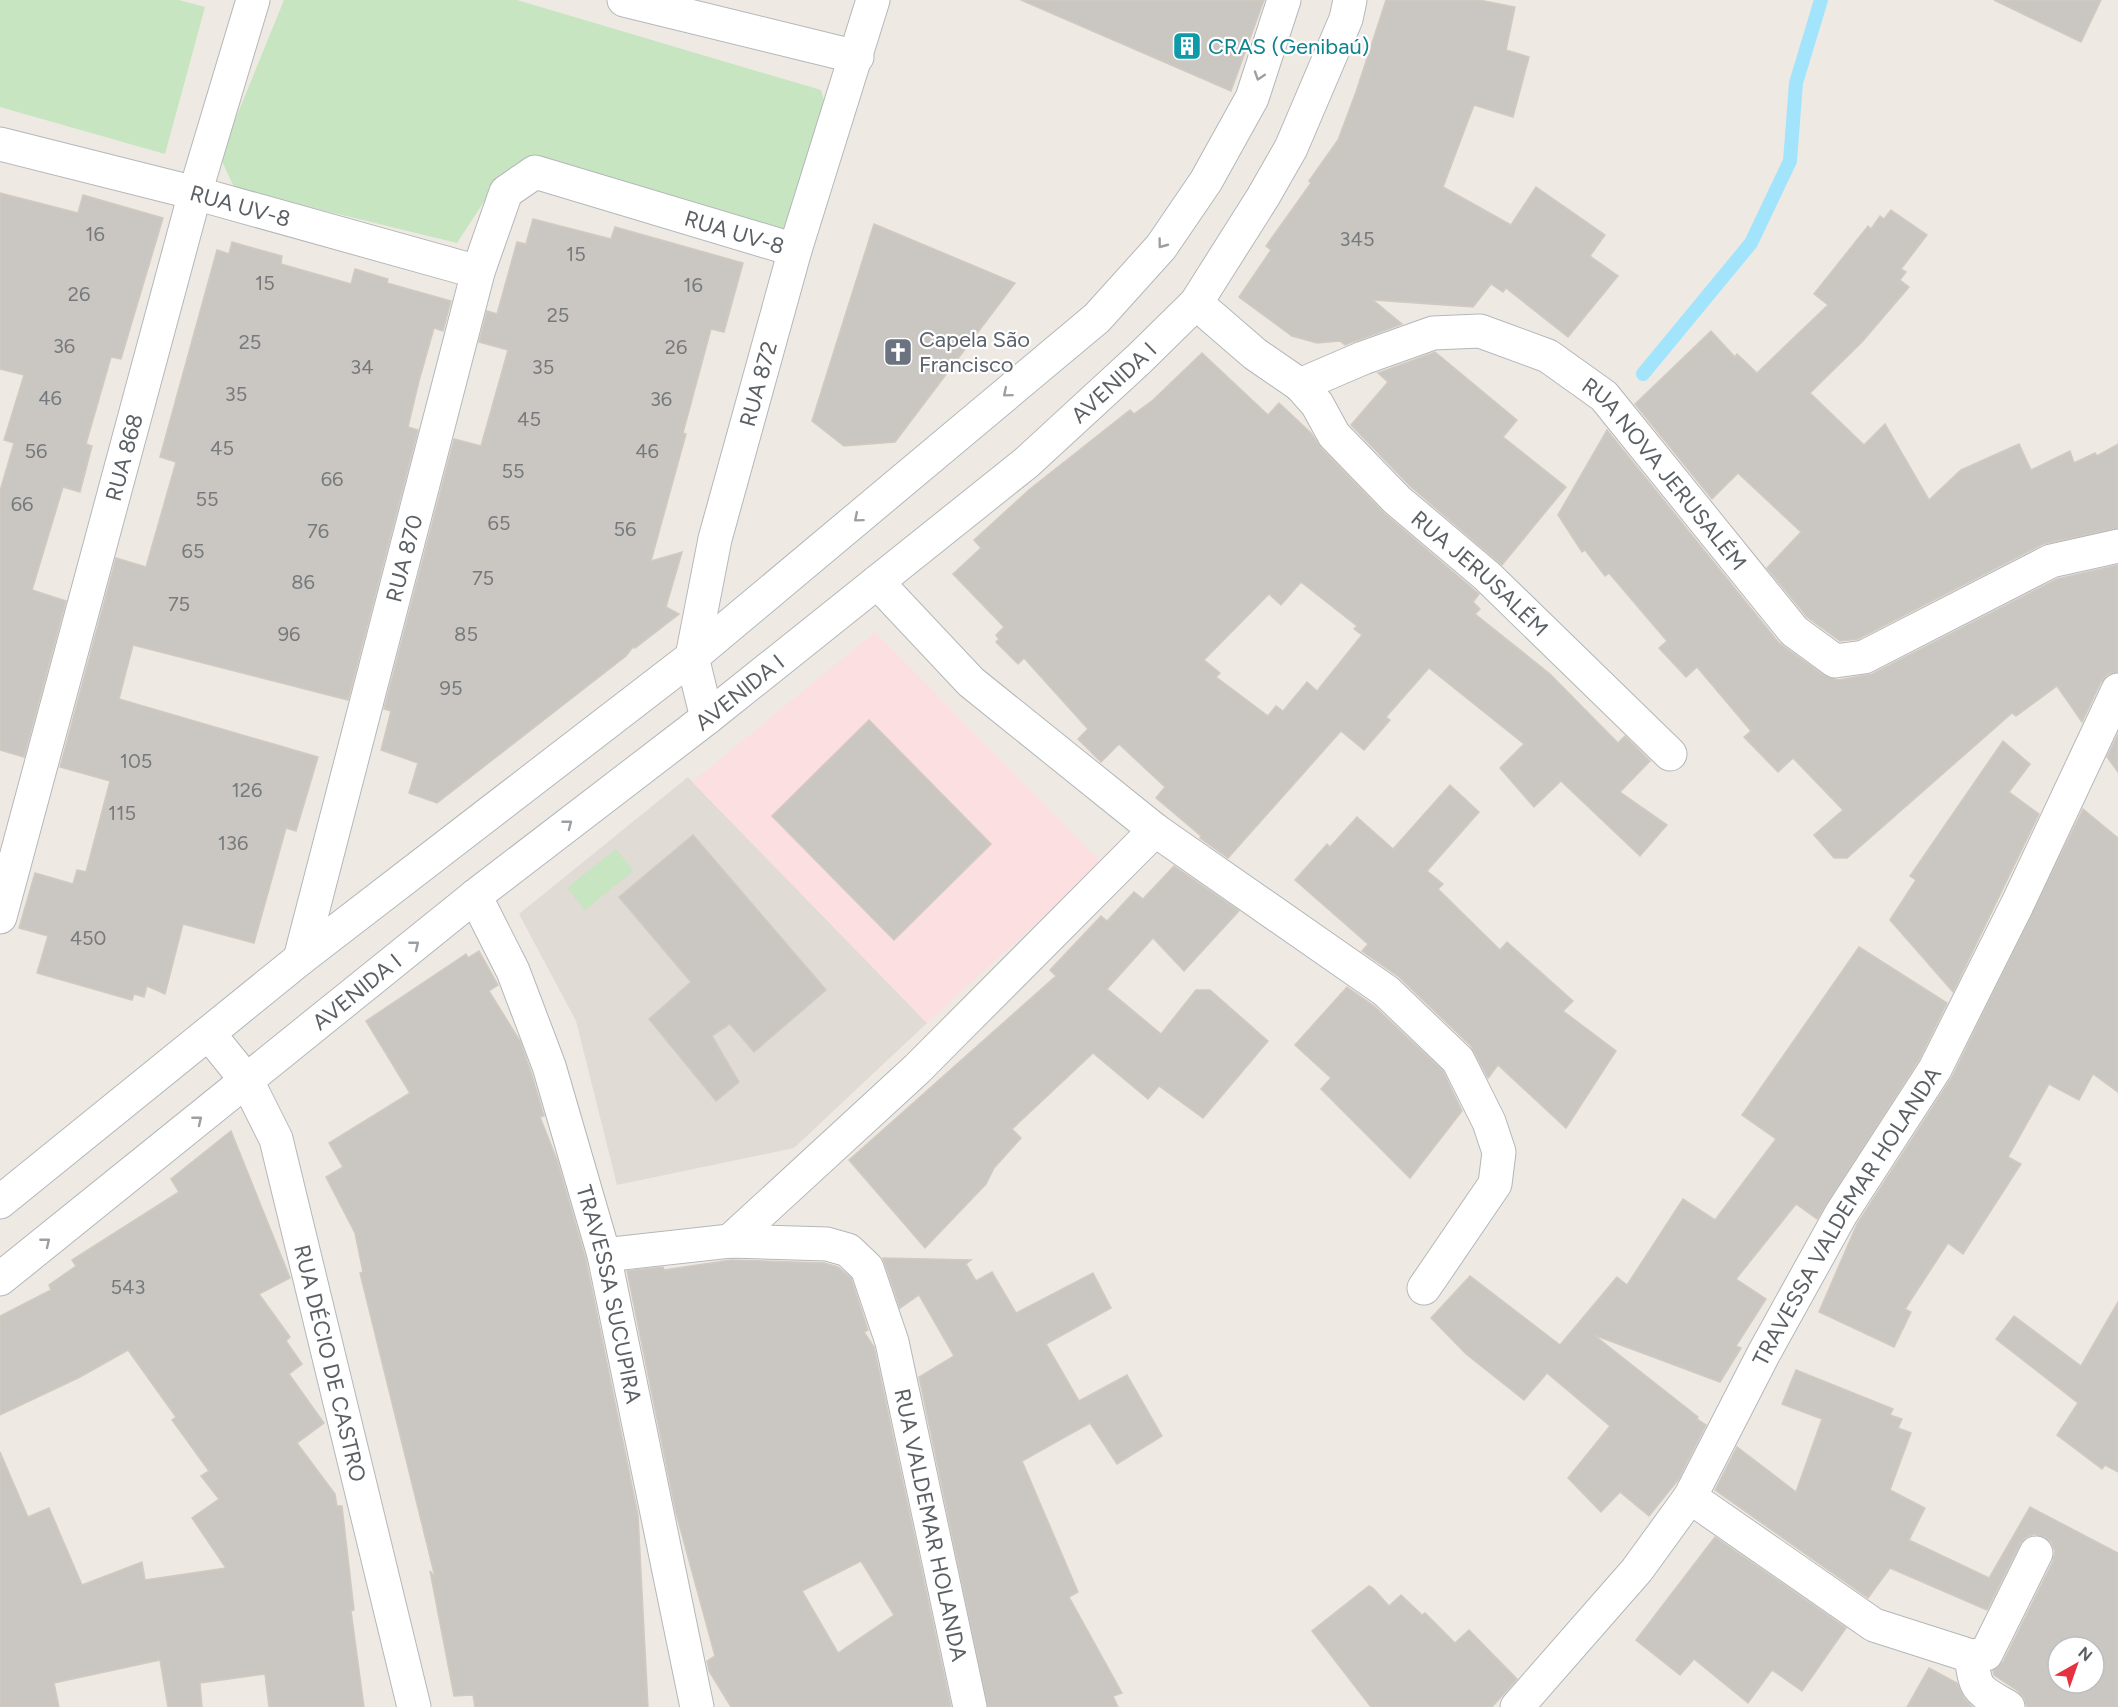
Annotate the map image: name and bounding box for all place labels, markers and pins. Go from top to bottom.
building icon: CRAS (Genibaú) [1171,30,1203,62]
place label: CRAS (Genibaú) [1208,33,1370,60]
place label: Capela São Francisco [919,326,1030,378]
church icon: Capela São Francisco [882,336,914,368]

